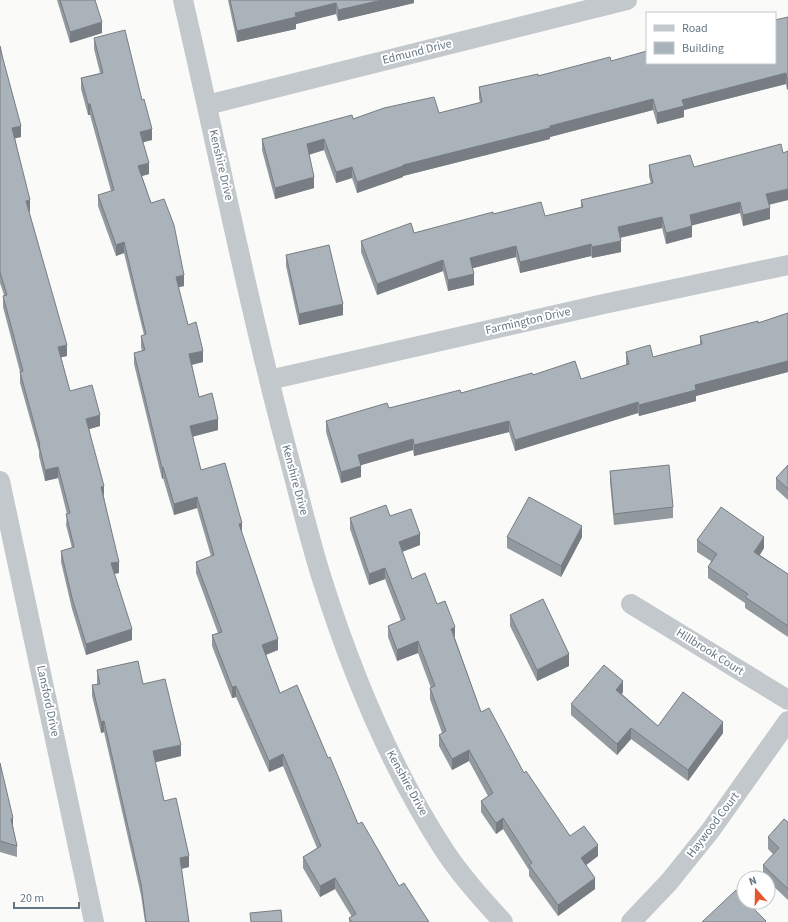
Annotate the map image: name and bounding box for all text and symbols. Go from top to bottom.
legend [646,12,776,64]
text: Road [682,20,708,37]
street label: Edmund Drive [381,35,454,69]
text: Building [682,40,724,57]
street label: Kenshire Drive [205,128,237,202]
street label: Farmington Drive [484,303,572,339]
street label: Kenshire Drive [277,443,313,517]
street label: Hillbrook Court [673,624,747,680]
street label: Lansford Drive [32,664,64,738]
street label: Kenshire Drive [382,747,432,819]
street label: Haywood Court [683,789,743,861]
north arrow [736,870,776,910]
text: N [747,873,759,889]
scale bar [14,884,79,910]
text: 20 m [20,890,44,907]

